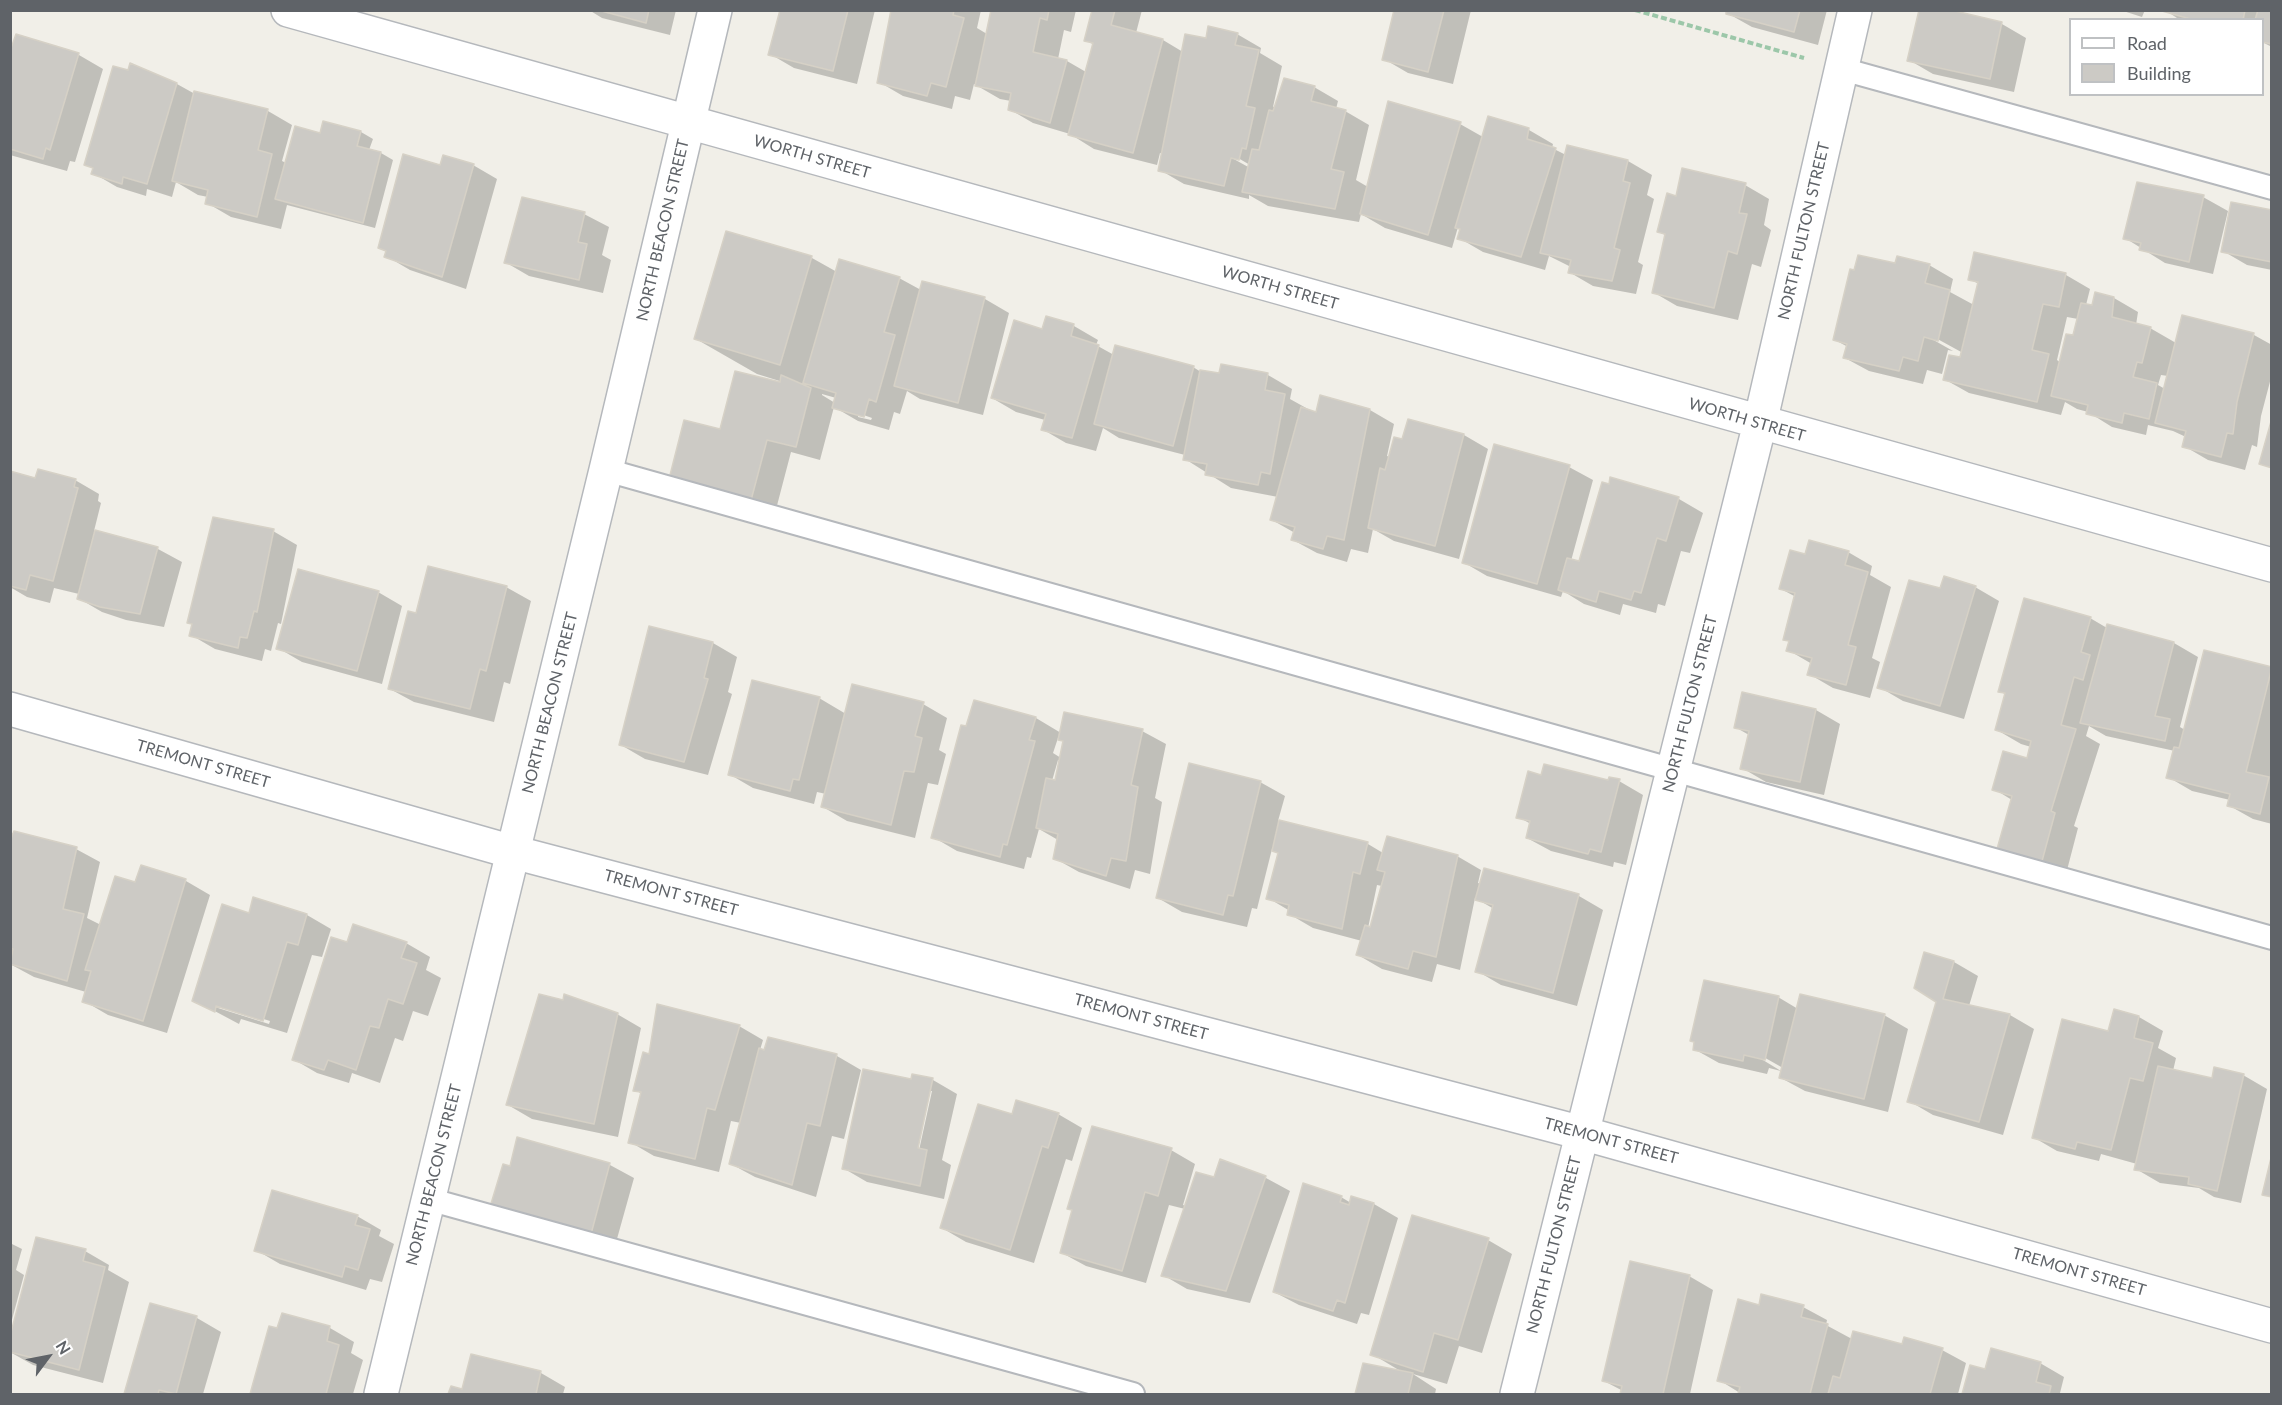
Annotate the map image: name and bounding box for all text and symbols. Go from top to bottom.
legend [2069,18,2264,96]
text: Road [2127,32,2167,54]
text: Building [2127,62,2191,84]
street label: WORTH STREET [751,131,873,183]
street label: NORTH BEACON STREET [633,137,693,323]
street label: NORTH FULTON STREET [1774,140,1834,322]
street label: WORTH STREET [1219,262,1341,314]
street label: WORTH STREET [1686,394,1808,446]
street label: NORTH BEACON STREET [518,610,582,796]
street label: NORTH FULTON STREET [1659,613,1721,795]
street label: TREMONT STREET [134,736,272,792]
street label: TREMONT STREET [602,866,740,920]
street label: TREMONT STREET [1072,990,1210,1044]
street label: NORTH BEACON STREET [402,1082,466,1268]
street label: TREMONT STREET [1542,1114,1680,1168]
street label: NORTH FULTON STREET [1523,1154,1585,1336]
street label: TREMONT STREET [2010,1244,2148,1300]
north arrow [18,1327,78,1387]
text: N [52,1337,75,1357]

